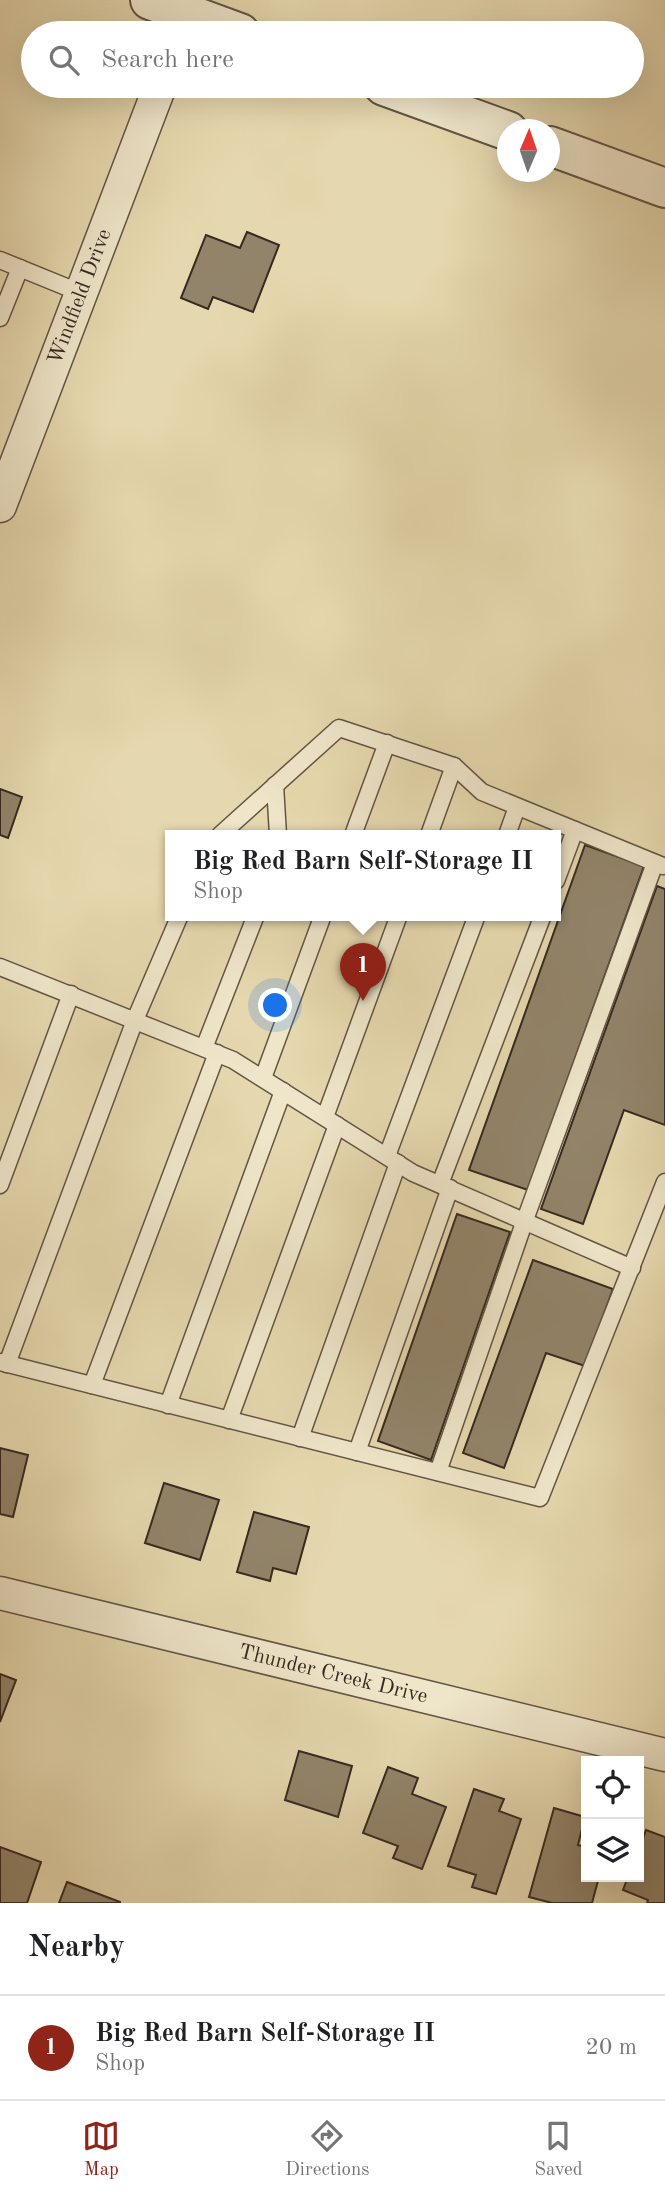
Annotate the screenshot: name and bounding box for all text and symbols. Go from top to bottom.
search box [21,21,644,98]
icon: search [45,41,83,79]
text: Search here [101,47,234,73]
north arrow [497,119,560,182]
street label: Windfield Drive [44,226,115,367]
popup [165,830,561,921]
text: Big Red Barn Self-Storage II [193,849,533,875]
text: Shop [193,880,243,903]
pin: 1 [340,943,386,1001]
your location [258,988,292,1022]
street label: Thunder Creek Drive [237,1641,430,1707]
map controls [581,1756,644,1882]
button: locate [581,1756,644,1819]
button: layers [581,1819,644,1882]
text: Nearby [28,1933,125,1963]
text: Big Red Barn Self-Storage II [95,2021,435,2047]
text: 1 [44,2036,58,2059]
text: 20 m [586,2036,637,2059]
text: Shop [95,2052,145,2075]
tab: Map [82,2117,120,2182]
tab: Directions [285,2117,370,2182]
tab: Saved [534,2117,583,2182]

